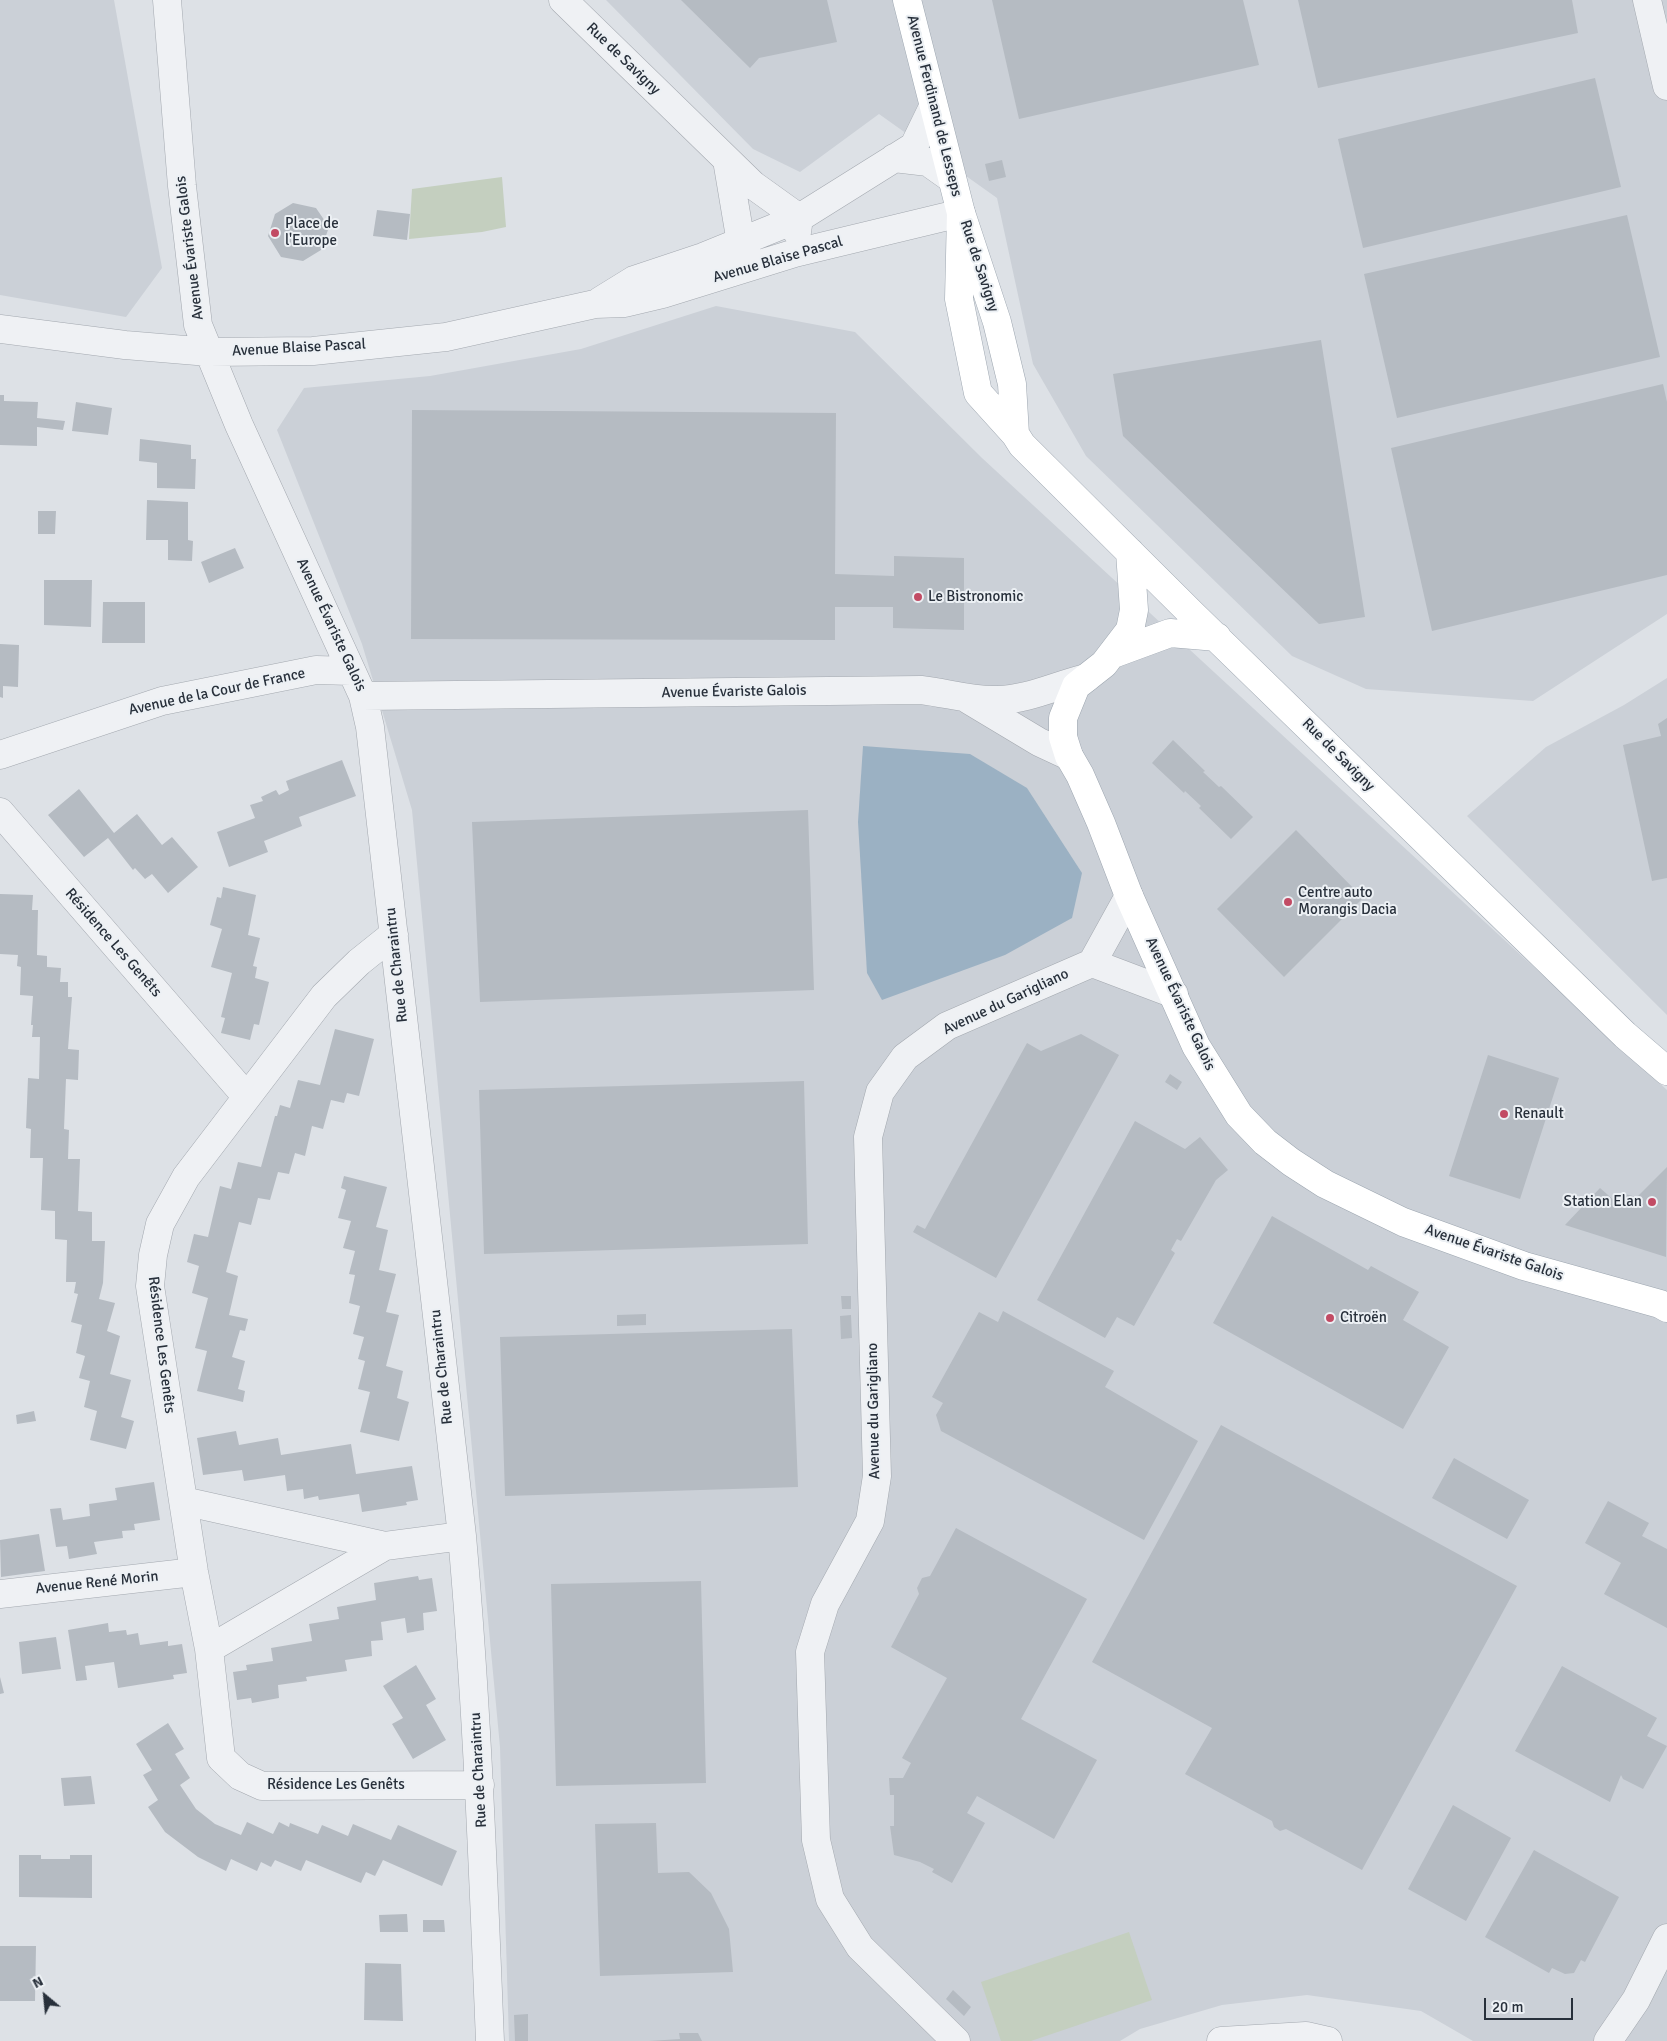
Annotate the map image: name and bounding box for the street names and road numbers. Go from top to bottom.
street label: Avenue Ferdinand de Lesseps [903,13,965,199]
street label: Rue de Savigny [582,19,664,99]
street label: Avenue Évariste Galois [172,175,208,321]
street label: Rue de Savigny [956,218,1002,314]
street label: Avenue Blaise Pascal [711,233,845,287]
street label: Avenue Blaise Pascal [232,336,366,360]
street label: Avenue Évariste Galois [292,555,370,695]
street label: Avenue de la Cour de France [127,664,307,720]
street label: Avenue Évariste Galois [661,682,807,702]
street label: Rue de Savigny [1298,715,1378,795]
street label: Résidence Les Genêts [61,885,165,1001]
street label: Rue de Charaintru [382,907,412,1023]
street label: Avenue Évariste Galois [1141,934,1219,1074]
street label: Avenue du Garigliano [940,965,1072,1039]
street label: Avenue Évariste Galois [1422,1221,1566,1285]
street label: Résidence Les Genêts [144,1275,178,1415]
street label: Rue de Charaintru [427,1309,457,1425]
street label: Avenue du Garigliano [864,1343,884,1479]
street label: Avenue René Morin [35,1568,159,1598]
street label: Rue de Charaintru [467,1712,491,1828]
street label: Résidence Les Genêts [267,1776,405,1794]

